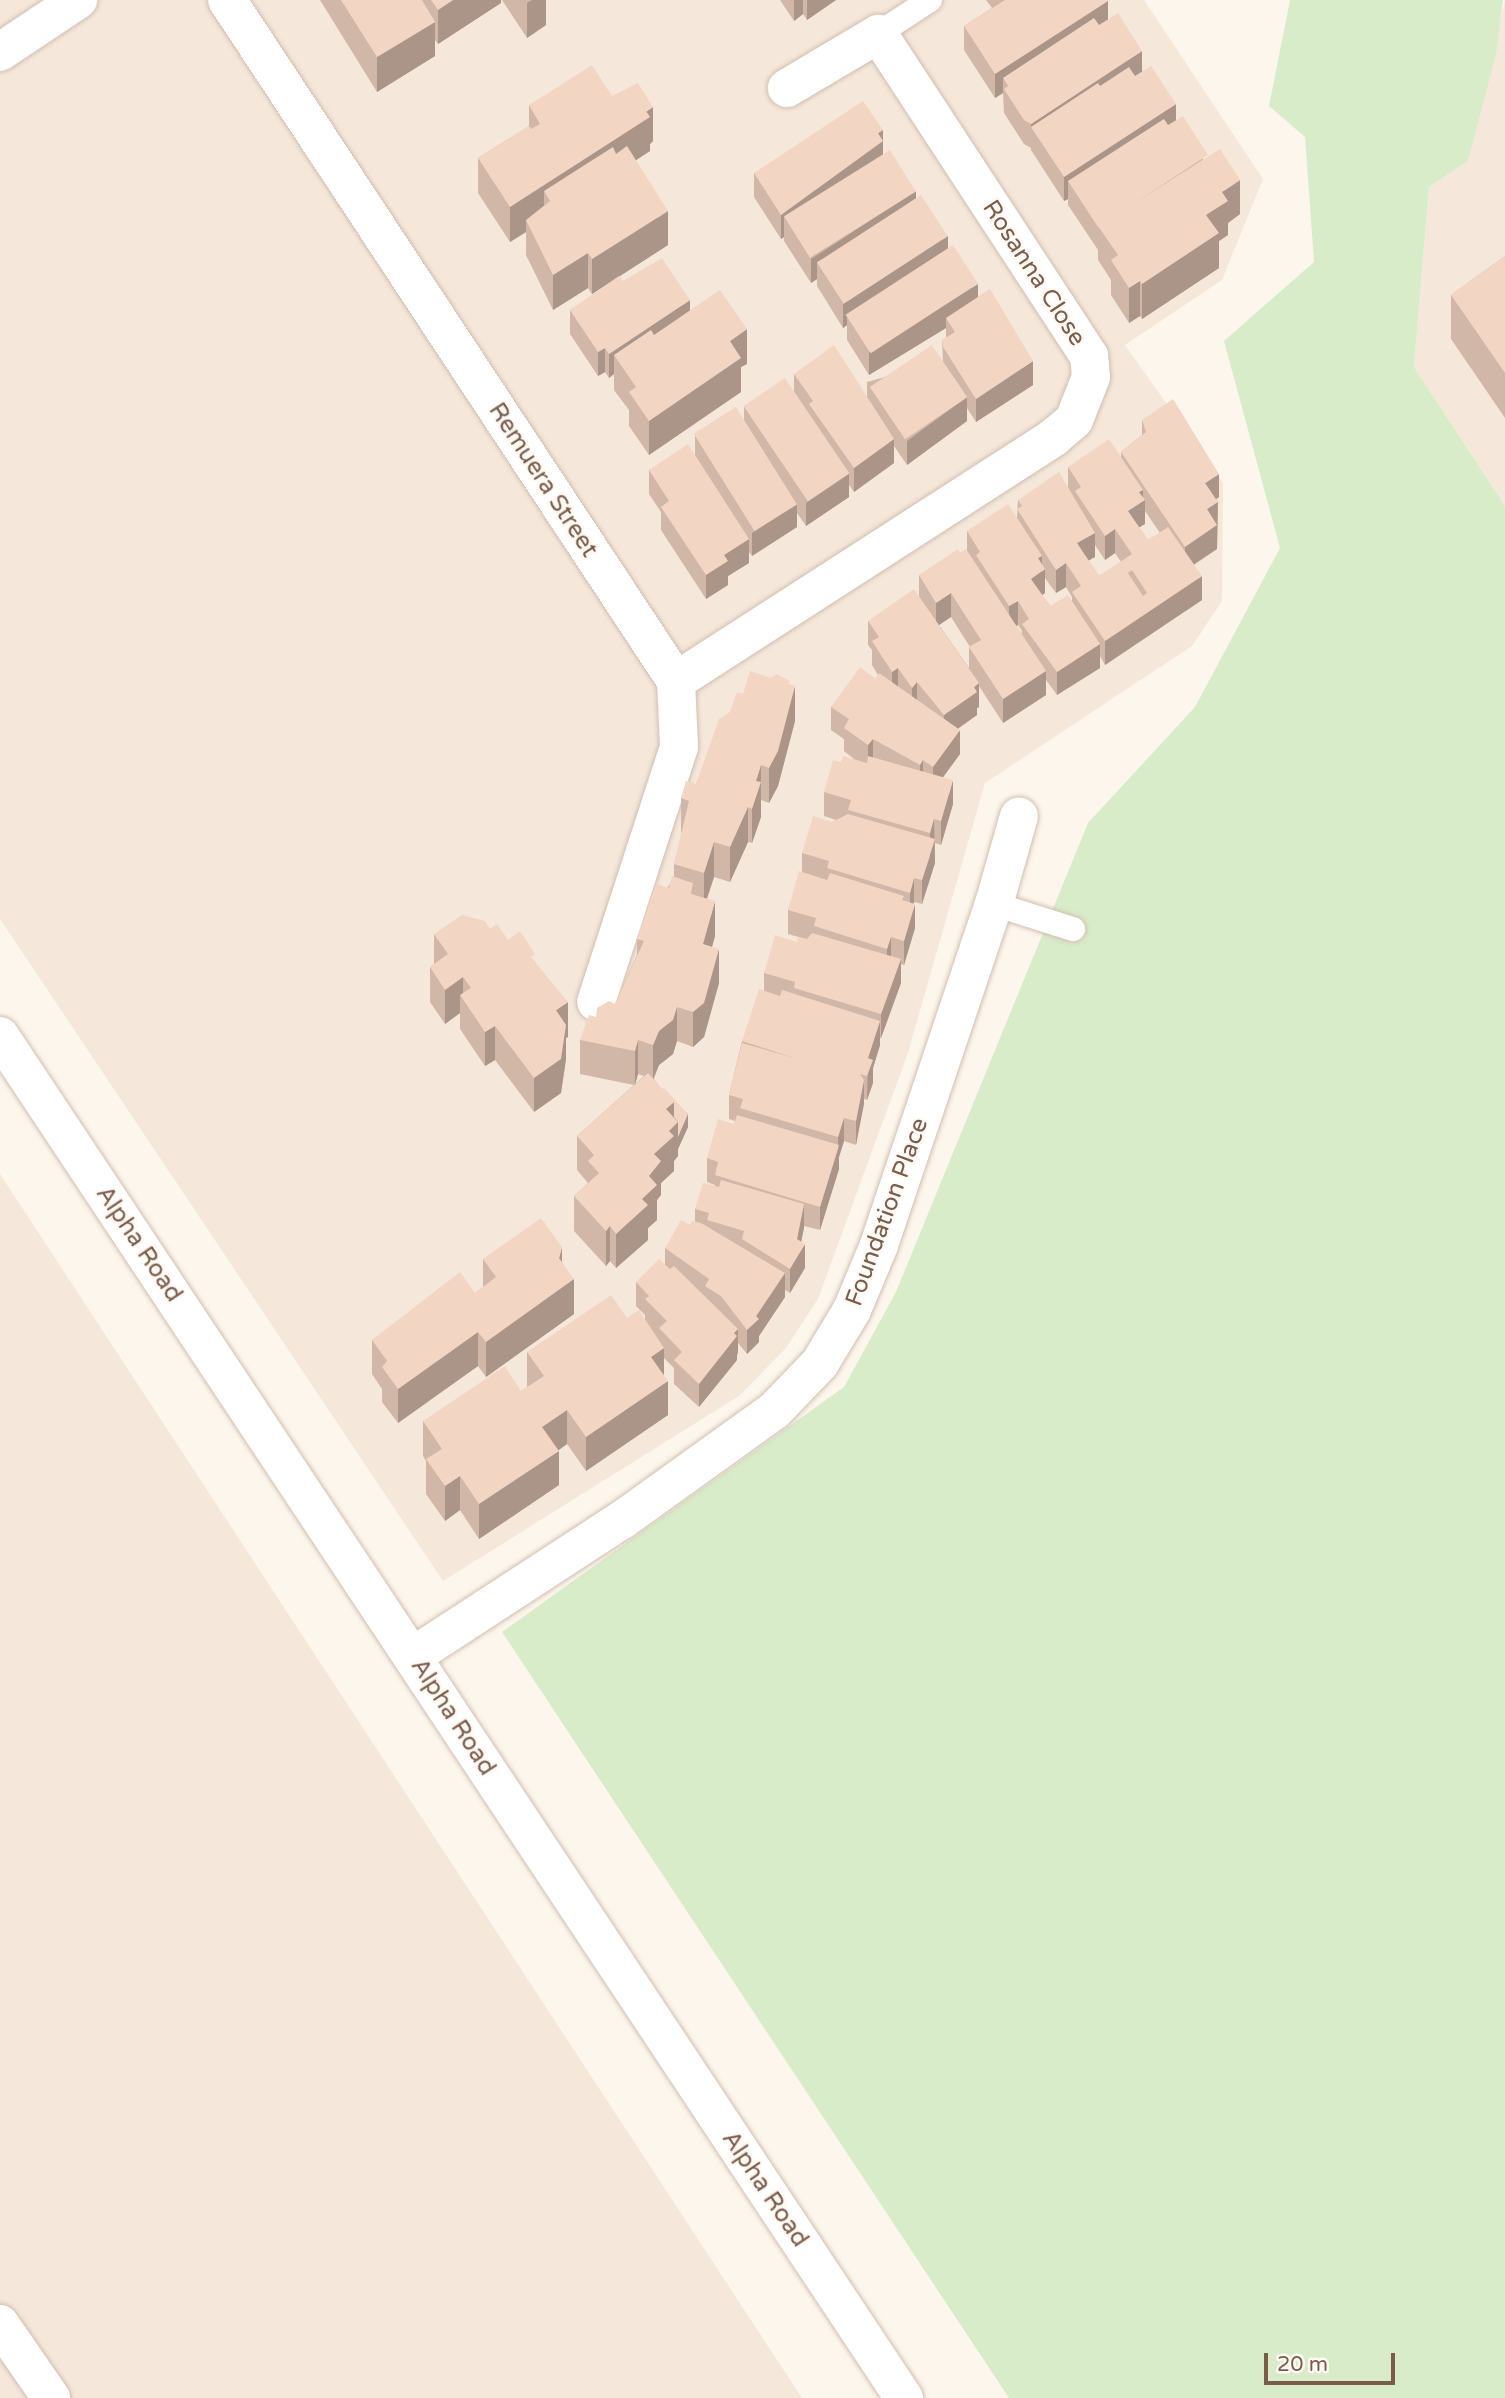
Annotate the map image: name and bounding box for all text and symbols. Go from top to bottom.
street label: Rosanna Close [976,195,1092,351]
street label: Remuera Street [482,397,604,563]
street label: Foundation Place [840,1114,934,1310]
street label: Alpha Road [90,1181,188,1307]
street label: Alpha Road [405,1653,501,1781]
street label: Alpha Road [716,2126,814,2252]
scale bar [1267,2338,1398,2382]
text: 20 m [1277,2352,1328,2377]

